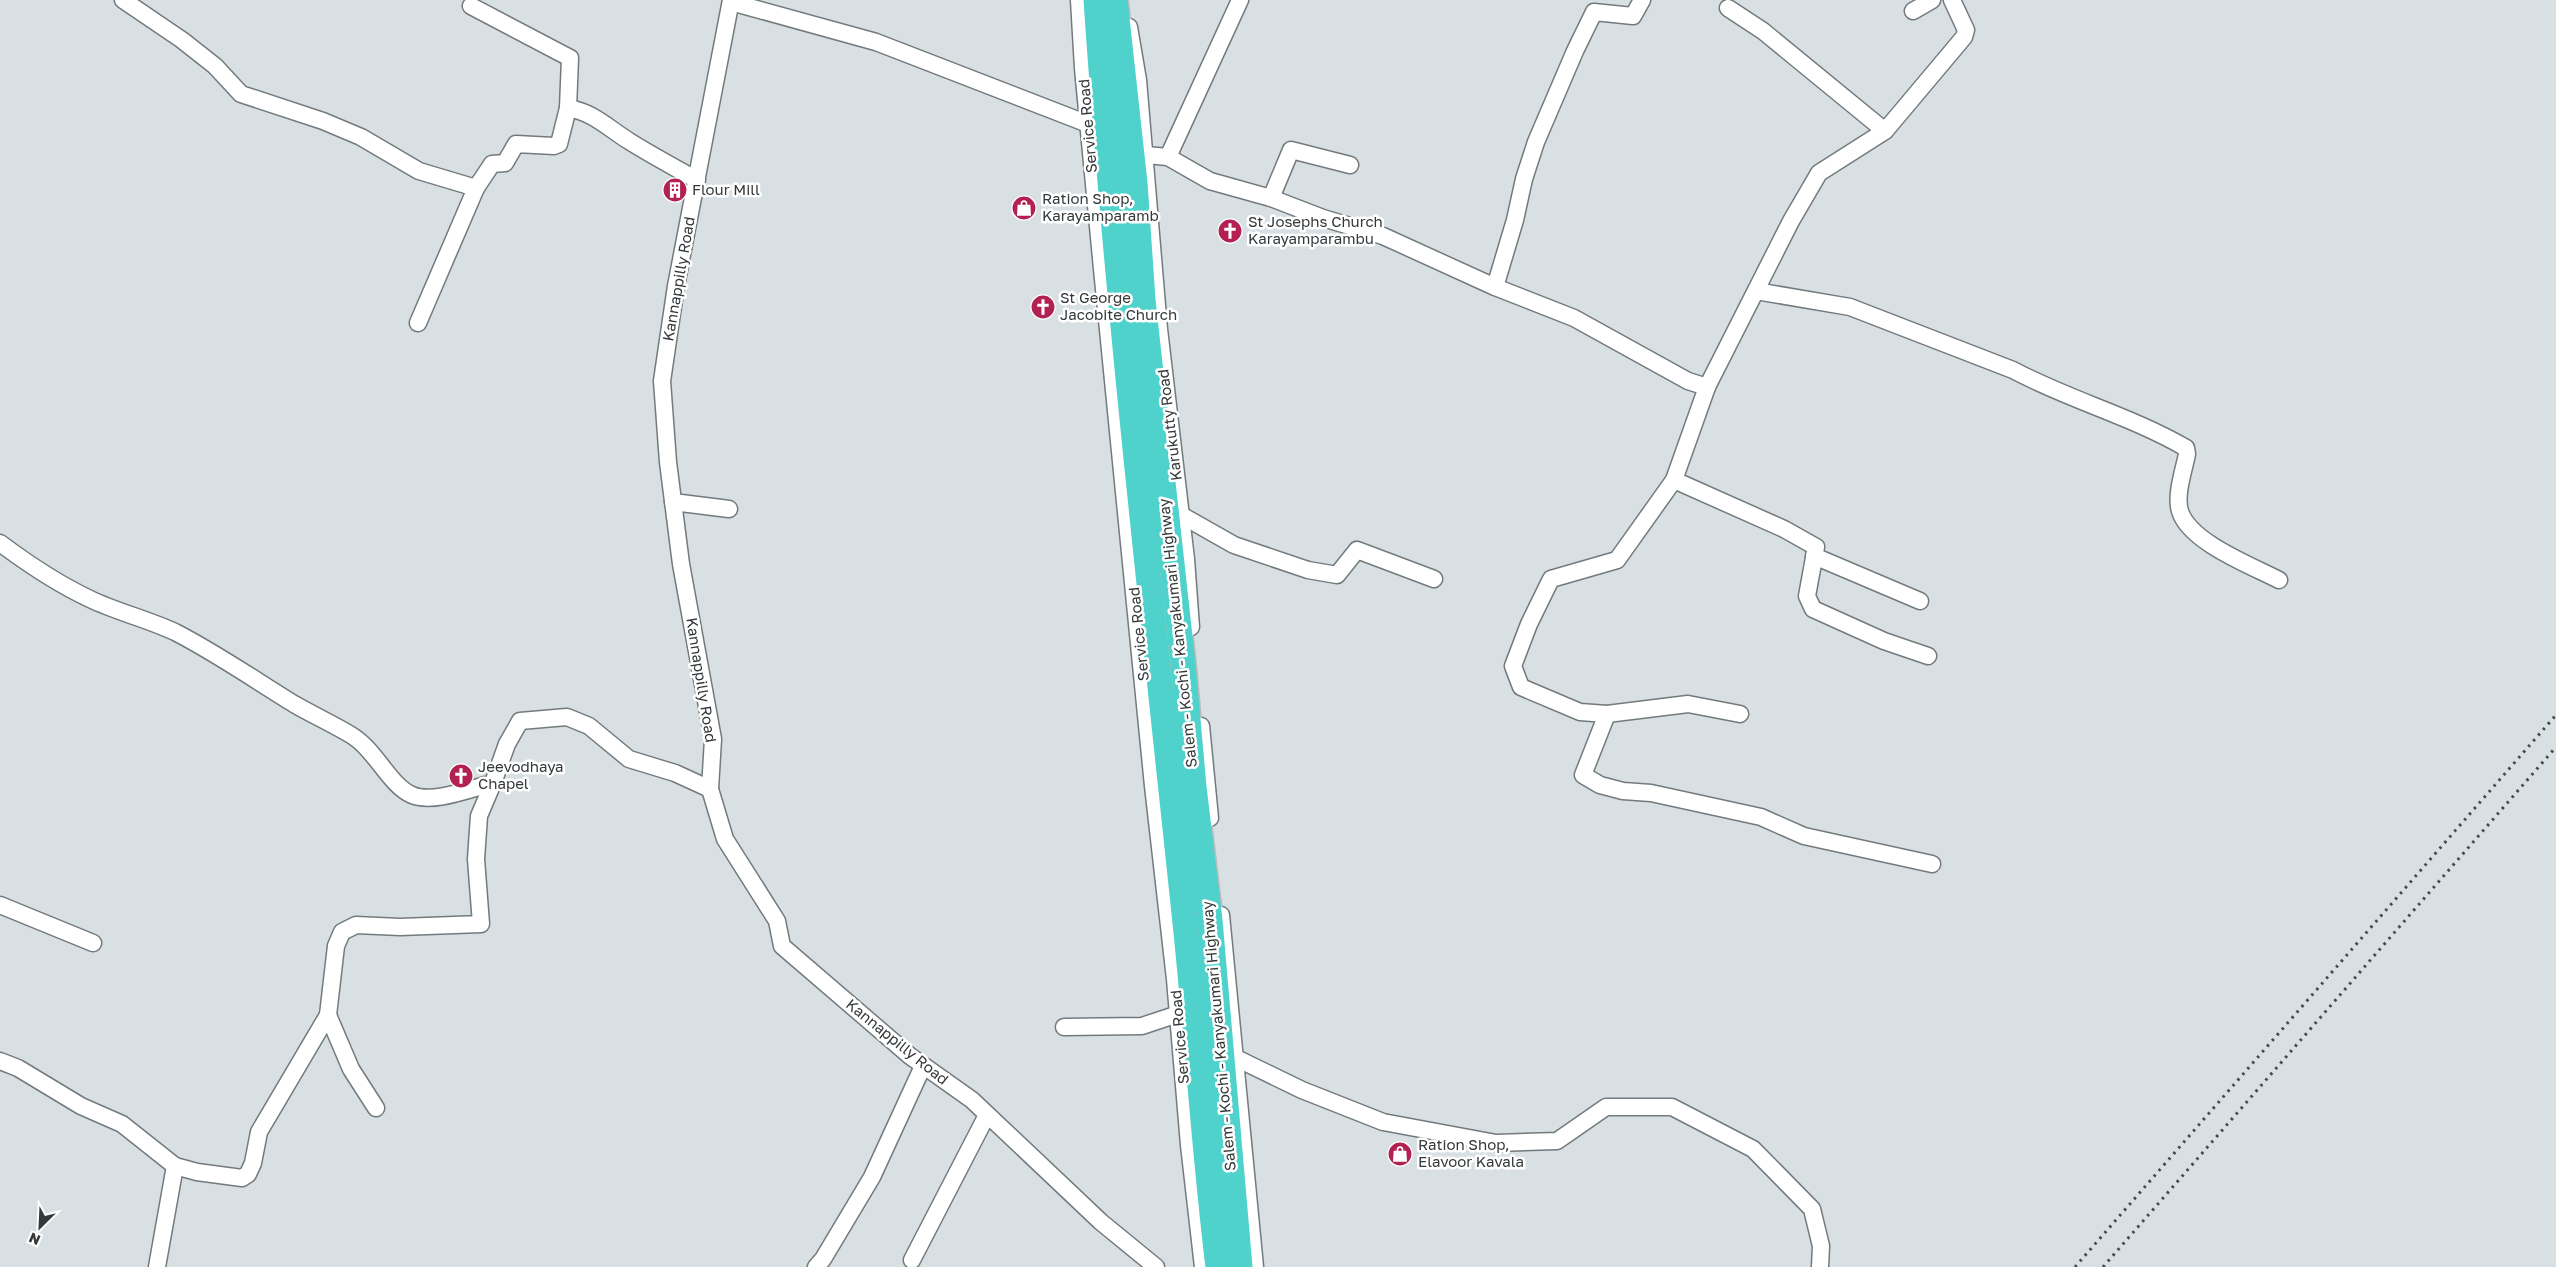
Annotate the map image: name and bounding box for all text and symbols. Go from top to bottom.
street label: Service Road [1074,78,1100,174]
building icon: Flour Mill [662,177,688,203]
place label: Flour Mill [692,180,760,198]
place label: Ration Shop, Karayamparamb [1042,189,1159,224]
shop icon: Ration Shop, Karayamparamb [1011,195,1037,221]
place label: St Josephs Church Karayamparambu [1248,212,1383,247]
street label: Kannappilly Road [658,215,698,343]
church icon: St Josephs Church Karayamparambu [1217,218,1243,244]
place label: St George Jacobite Church [1060,288,1177,323]
church icon: St George Jacobite Church [1030,294,1056,320]
street label: Karukutty Road [1153,368,1185,482]
street label: Salem - Kochi - Kanyakumari Highway [1154,497,1200,769]
street label: Service Road [1124,586,1152,682]
street label: Kannappilly Road [683,616,721,744]
place label: Jeevodhaya Chapel [478,757,564,792]
church icon: Jeevodhaya Chapel [448,763,474,789]
street label: Salem - Kochi - Kanyakumari Highway [1197,900,1239,1172]
street label: Service Road [1166,989,1192,1085]
street label: Kannappilly Road [843,994,952,1088]
place label: Ration Shop, Elavoor Kavala [1418,1135,1524,1170]
shop icon: Ration Shop, Elavoor Kavala [1387,1141,1413,1167]
north arrow [15,1202,65,1252]
text: N [26,1229,43,1249]

